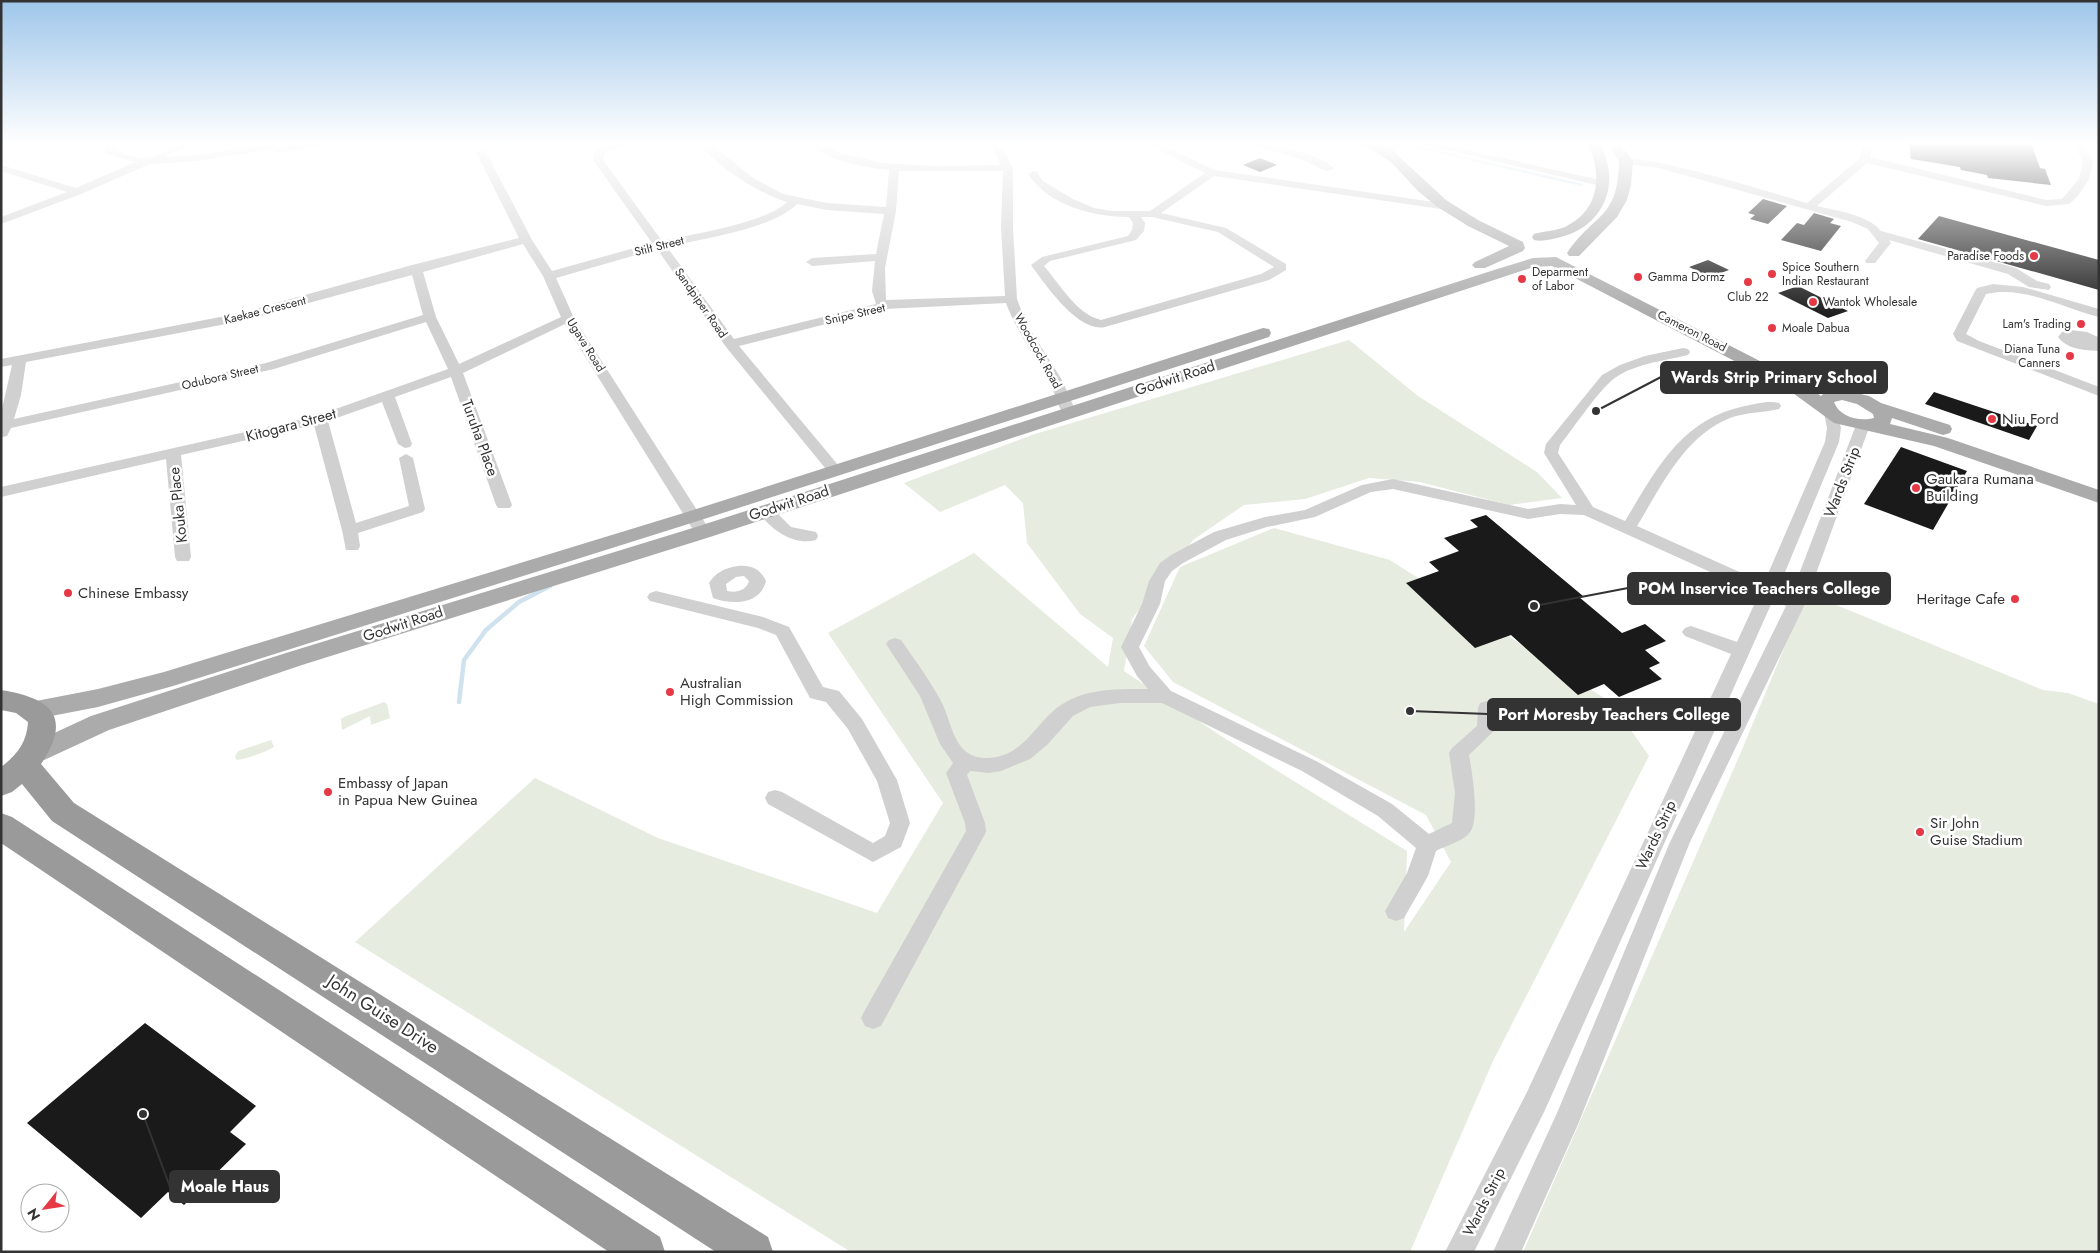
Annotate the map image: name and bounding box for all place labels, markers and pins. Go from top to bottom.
place label: Paradise Foods [1947,247,2024,265]
marker: Paradise Foods [2028,250,2040,262]
place label: Spice Southern Indian Restaurant [1782,258,1869,290]
place label: Deparment of Labor [1532,263,1588,295]
place label: Gamma Dormz [1648,268,1725,286]
marker: Spice Southern Indian Restaurant [1766,268,1778,280]
marker: Gamma Dormz [1632,271,1644,283]
marker: Deparment of Labor [1516,273,1528,285]
marker: Club 22 [1742,276,1754,288]
place label: Club 22 [1727,288,1769,306]
place label: Wantok Wholesale [1823,293,1917,311]
marker: Wantok Wholesale [1807,296,1819,308]
place label: Lam's Trading [2003,315,2071,333]
marker: Lam's Trading [2075,318,2087,330]
place label: Moale Dabua [1782,319,1850,337]
marker: Moale Dabua [1766,322,1778,334]
place label: Diana Tuna Canners [2004,340,2060,372]
marker: Diana Tuna Canners [2064,350,2076,362]
callout: Wards Strip Primary School [1661,362,1887,393]
place label: Niu Ford [2002,408,2059,430]
marker: Niu Ford [1986,413,1998,425]
place label: Gaukara Rumana Building [1926,468,2034,507]
marker: Gaukara Rumana Building [1910,482,1922,494]
callout: POM Inservice Teachers College [1628,573,1890,604]
place label: Chinese Embassy [78,582,189,604]
marker: Chinese Embassy [62,587,74,599]
place label: Heritage Cafe [1916,588,2005,610]
marker: Heritage Cafe [2009,593,2021,605]
place label: Australian High Commission [680,672,793,711]
marker: Australian High Commission [664,686,676,698]
callout: Port Moresby Teachers College [1488,699,1740,730]
place label: Embassy of Japan in Papua New Guinea [338,772,477,811]
marker: Embassy of Japan in Papua New Guinea [322,786,334,798]
place label: Sir John Guise Stadium [1930,812,2023,851]
marker: Sir John Guise Stadium [1914,826,1926,838]
callout: Moale Haus [170,1171,279,1202]

